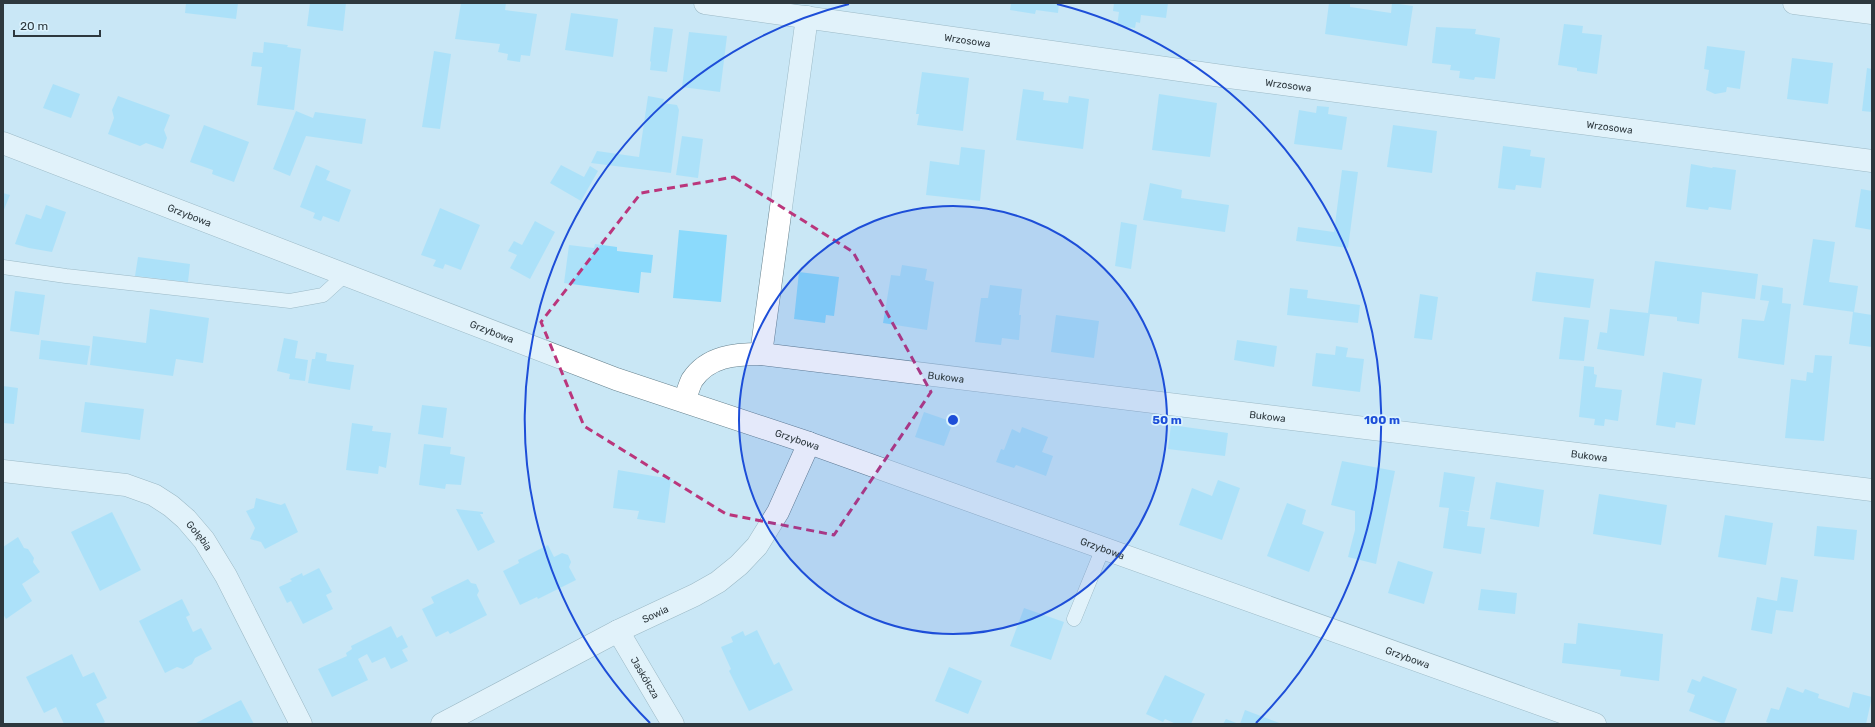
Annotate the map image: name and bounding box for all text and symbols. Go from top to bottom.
scale bar [14,12,100,38]
text: 20 m [20,19,48,33]
street label: Wrzosowa [943,32,991,50]
street label: Wrzosowa [1264,77,1312,95]
street label: Wrzosowa [1586,119,1633,137]
street label: Grzybowa [166,202,213,230]
street label: Grzybowa [468,318,515,346]
street label: Bukowa [927,369,965,386]
street label: Bukowa [1249,409,1286,425]
centre of rings [946,413,960,427]
text: 50 m [1152,413,1182,427]
text: 100 m [1364,413,1400,427]
street label: Grzybowa [773,427,821,453]
street label: Bukowa [1570,448,1608,465]
street label: Gołębia [183,519,214,553]
street label: Grzybowa [1078,535,1126,562]
street label: Sowia [640,603,671,626]
street label: Grzybowa [1384,645,1431,671]
street label: Jaskółcza [628,655,662,701]

